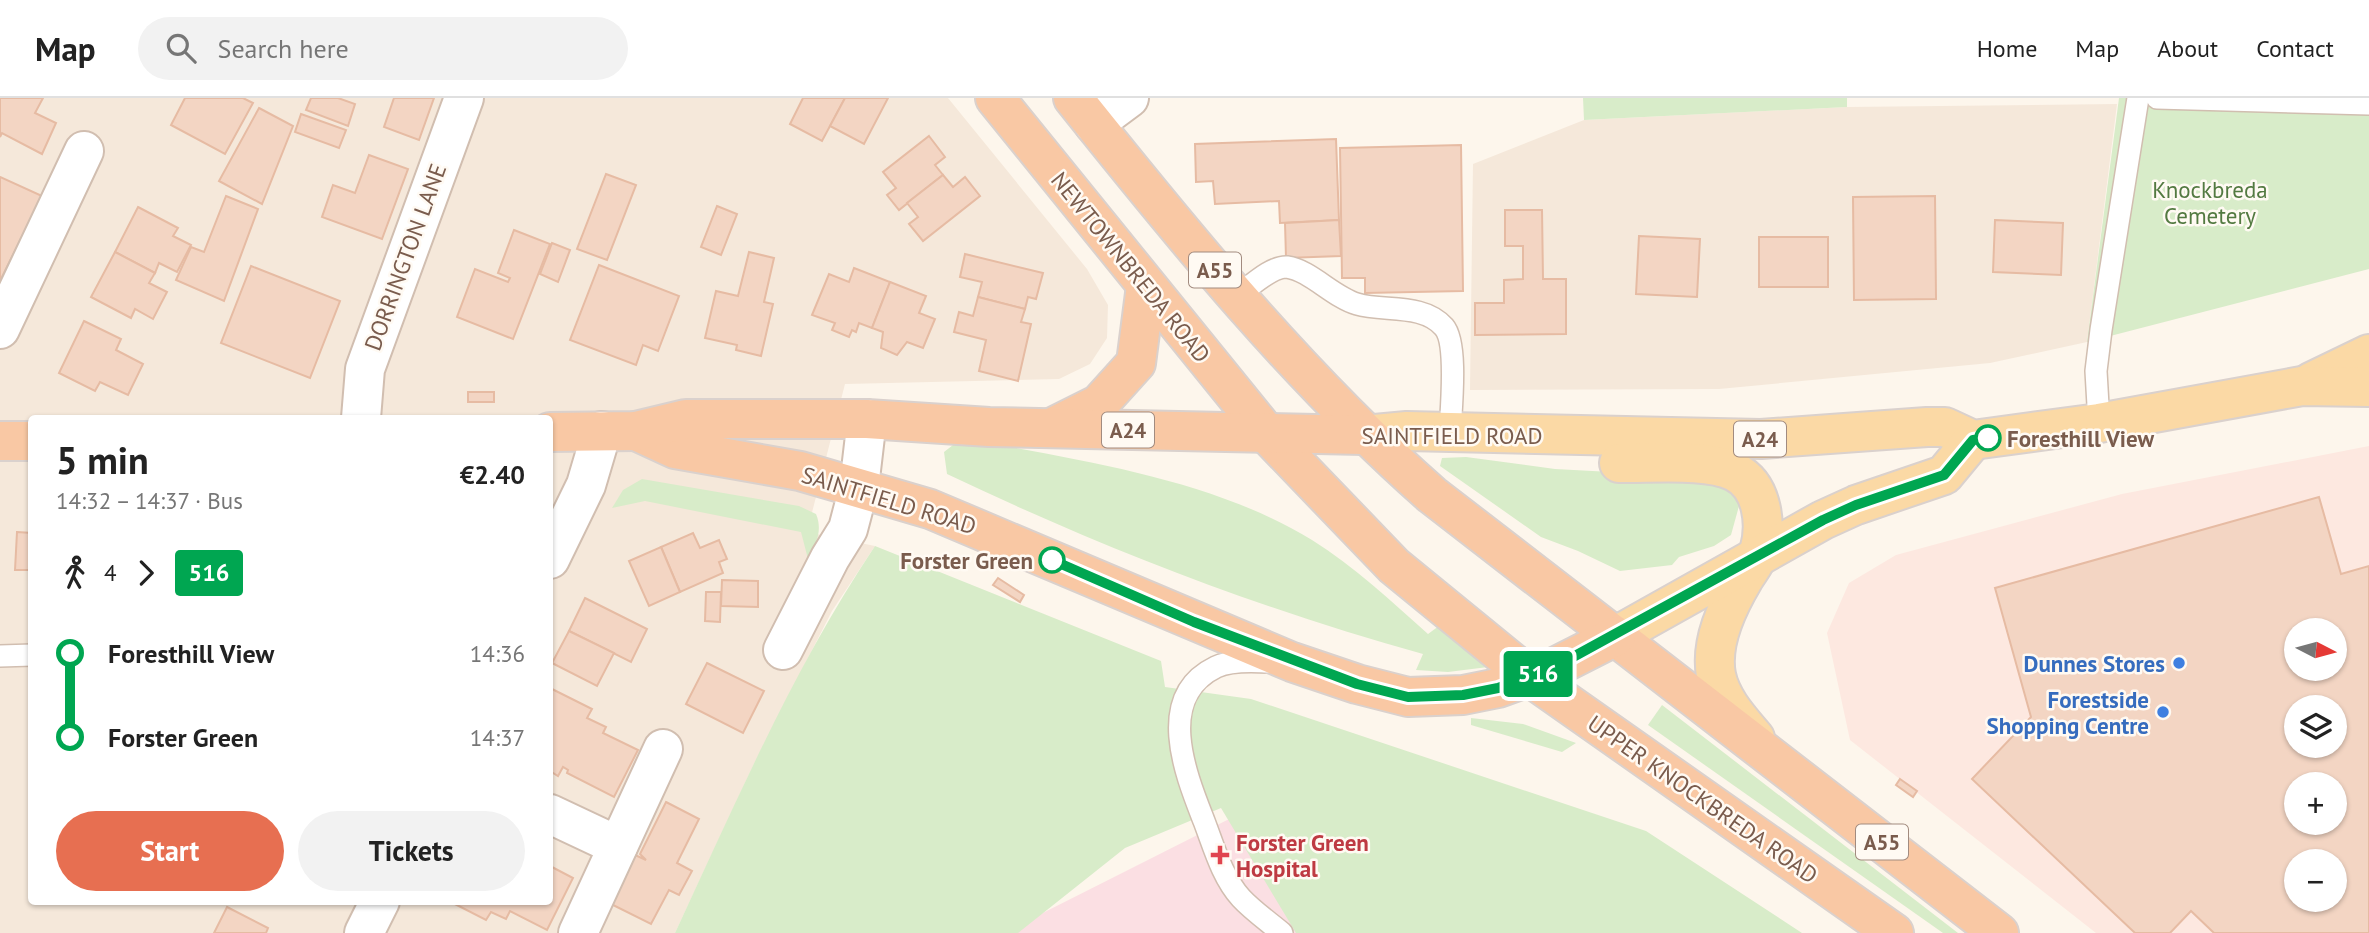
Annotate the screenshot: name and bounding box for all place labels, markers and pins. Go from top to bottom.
place label: Foresthill View [2007,424,2155,453]
marker: Foresthill View [1975,425,2001,451]
place label: Forster Green [900,546,1033,575]
marker: Forster Green [1039,547,1065,573]
place label: Dunnes Stores [2024,649,2165,678]
marker: Dunnes Stores [2171,655,2187,671]
place label: Forestside Shopping Centre [1986,685,2149,740]
marker: Forestside Shopping Centre [2155,704,2171,720]
place label: Forster Green Hospital [1236,828,1369,883]
marker: Forster Green Hospital [1210,845,1230,865]

